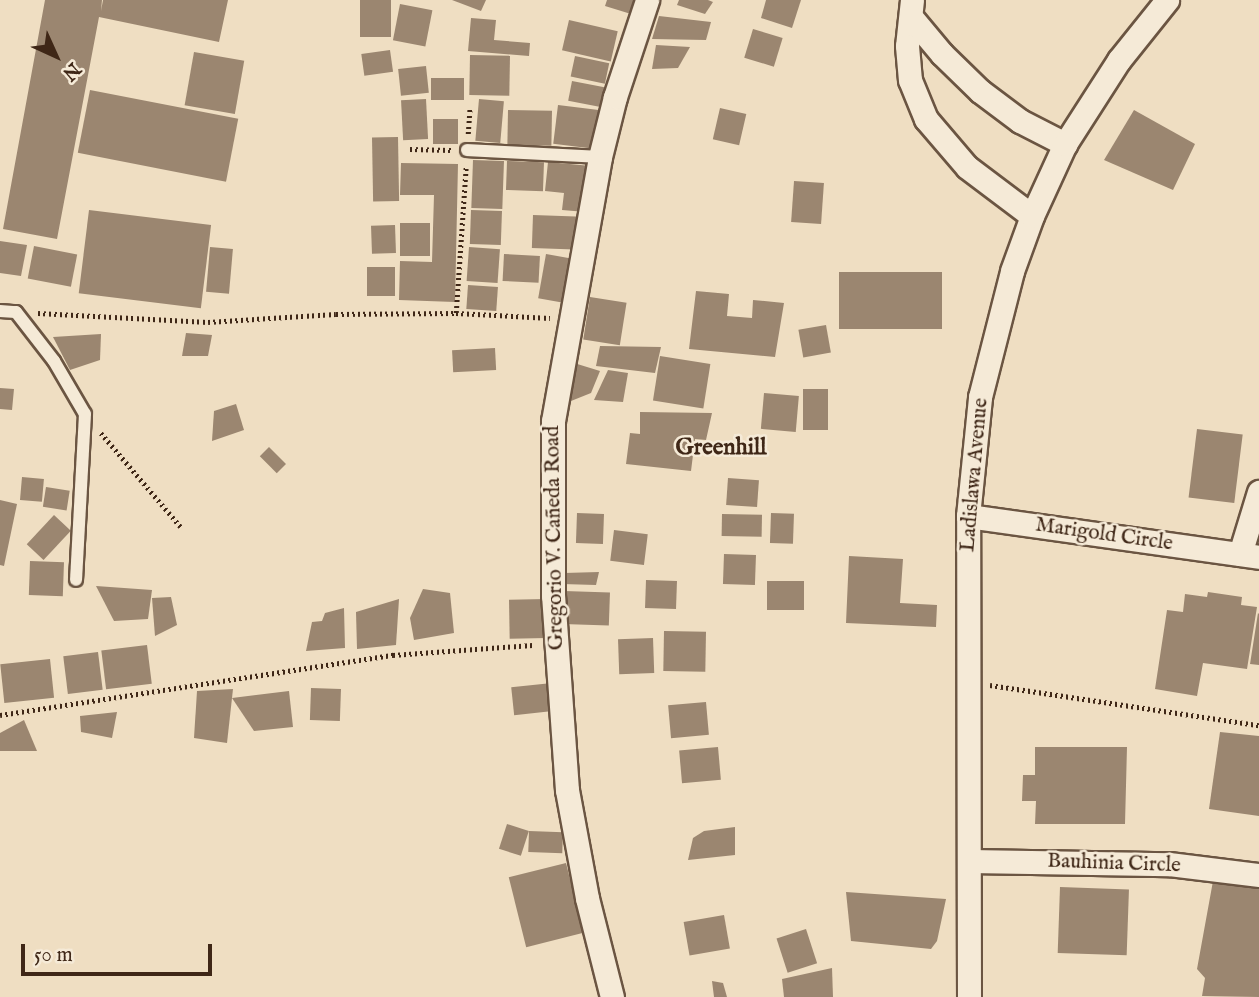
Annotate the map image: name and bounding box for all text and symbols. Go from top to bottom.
north arrow [21,21,91,91]
text: N [57,57,85,85]
street label: Ladislawa Avenue [956,397,994,553]
street label: Gregorio V. Cañeda Road [540,425,570,651]
district label: Greenhill [675,434,767,462]
street label: Marigold Circle [1034,513,1174,557]
street label: Bauhinia Circle [1047,849,1181,879]
scale bar [24,930,215,974]
text: 50 m [34,942,73,969]

